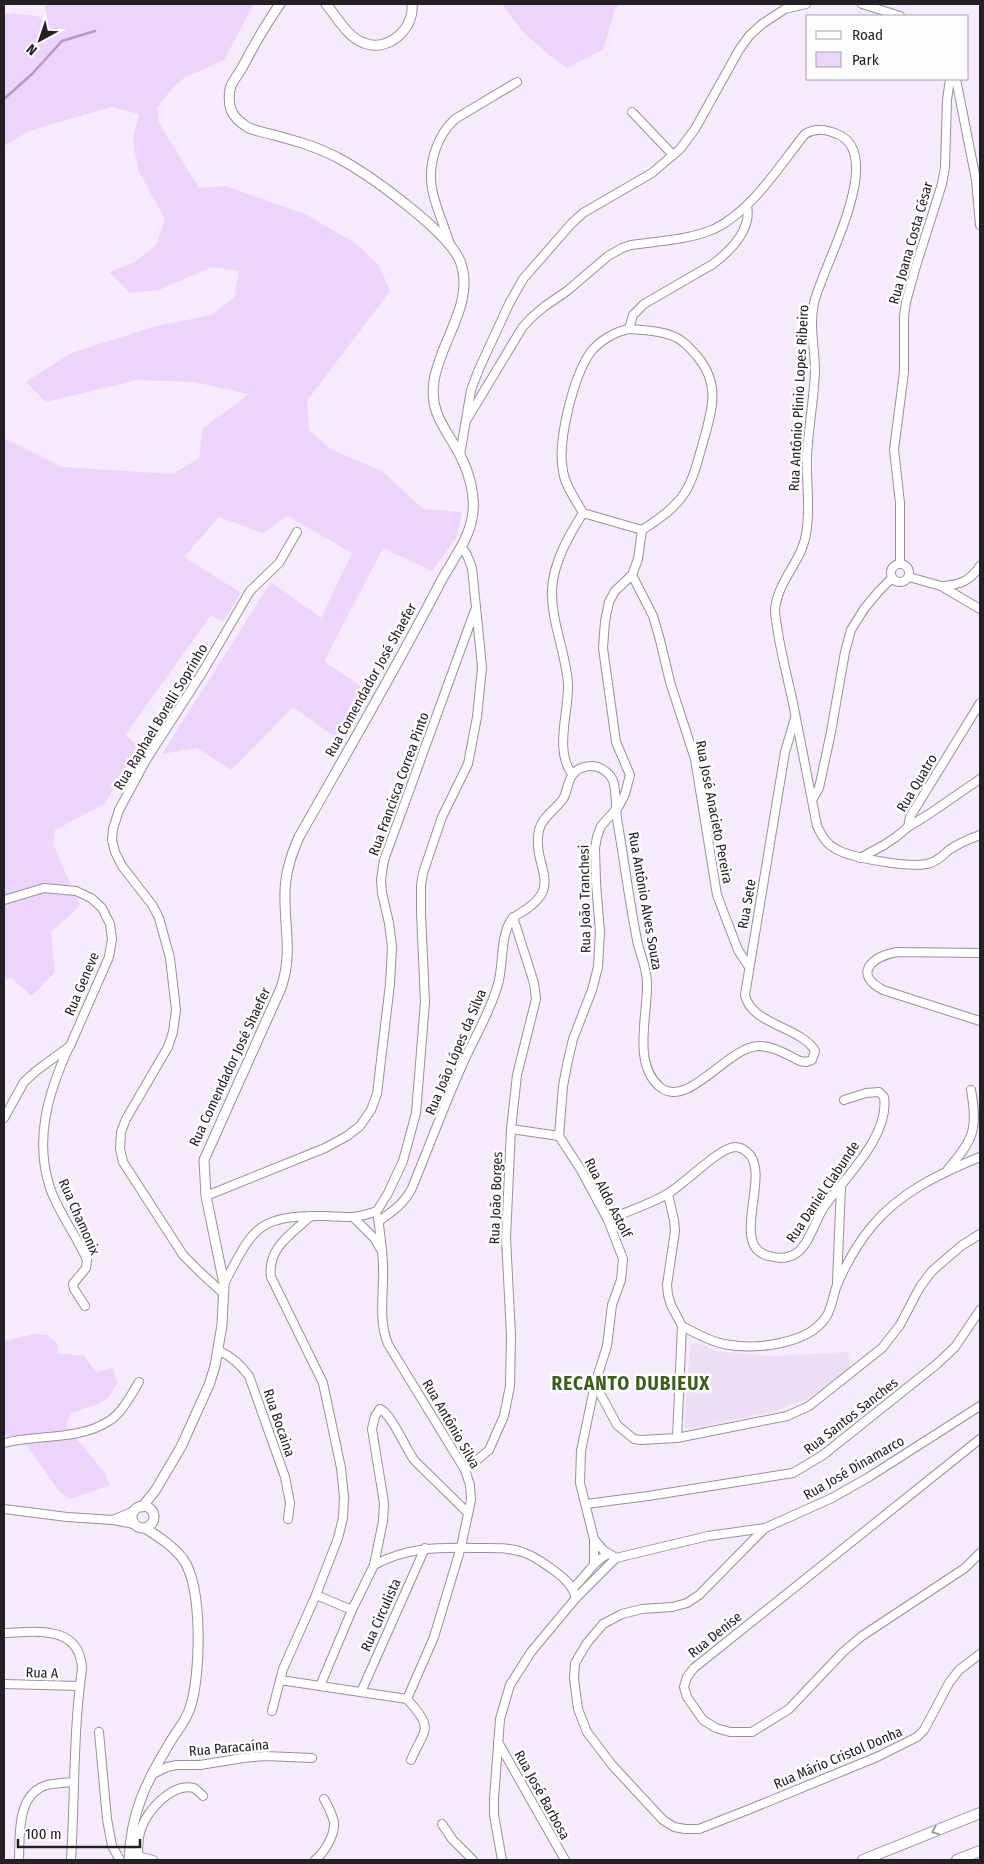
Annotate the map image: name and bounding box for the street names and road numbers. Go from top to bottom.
street label: Rua Joana Costa César [885,180,937,306]
street label: Rua Antônio Plinio Lopes Ribeiro [786,304,812,492]
street label: Rua Comendador José Shaefer [322,600,420,760]
street label: Rua Raphael Borelli Soprinho [110,641,212,793]
street label: Rua Francisca Correa Pinto [365,710,433,858]
street label: Rua José Anacieto Pereira [692,739,736,885]
street label: Rua Quatro [893,751,941,815]
street label: Rua Antônio Alves Souza [624,830,666,972]
street label: Rua João Tranchesi [576,845,594,953]
street label: Rua Sete [734,878,760,930]
street label: Rua Geneve [61,950,103,1018]
street label: Rua Comendador José Shaefer [186,985,274,1149]
street label: Rua João Lópes da Silva [422,986,490,1118]
street label: Rua Daniel Clabunde [783,1138,863,1246]
street label: Rua João Borges [486,1151,506,1245]
street label: Rua Aldo Astolf [581,1155,636,1242]
street label: Rua Chamonix [55,1176,104,1258]
street label: Rua Santos Sanches [801,1374,901,1458]
street label: Rua Antônio Silva [419,1376,483,1472]
street label: Rua Bocaina [259,1387,299,1459]
street label: Rua José Dinamarco [801,1432,907,1504]
street label: Rua Circulista [357,1576,405,1654]
street label: Rua Denise [685,1608,745,1662]
street label: Rua A [25,1664,59,1682]
street label: Rua Mário Cristol Donha [771,1723,905,1793]
street label: Rua Paracaína [188,1736,270,1760]
street label: Rua José Barbosa [510,1747,574,1843]

